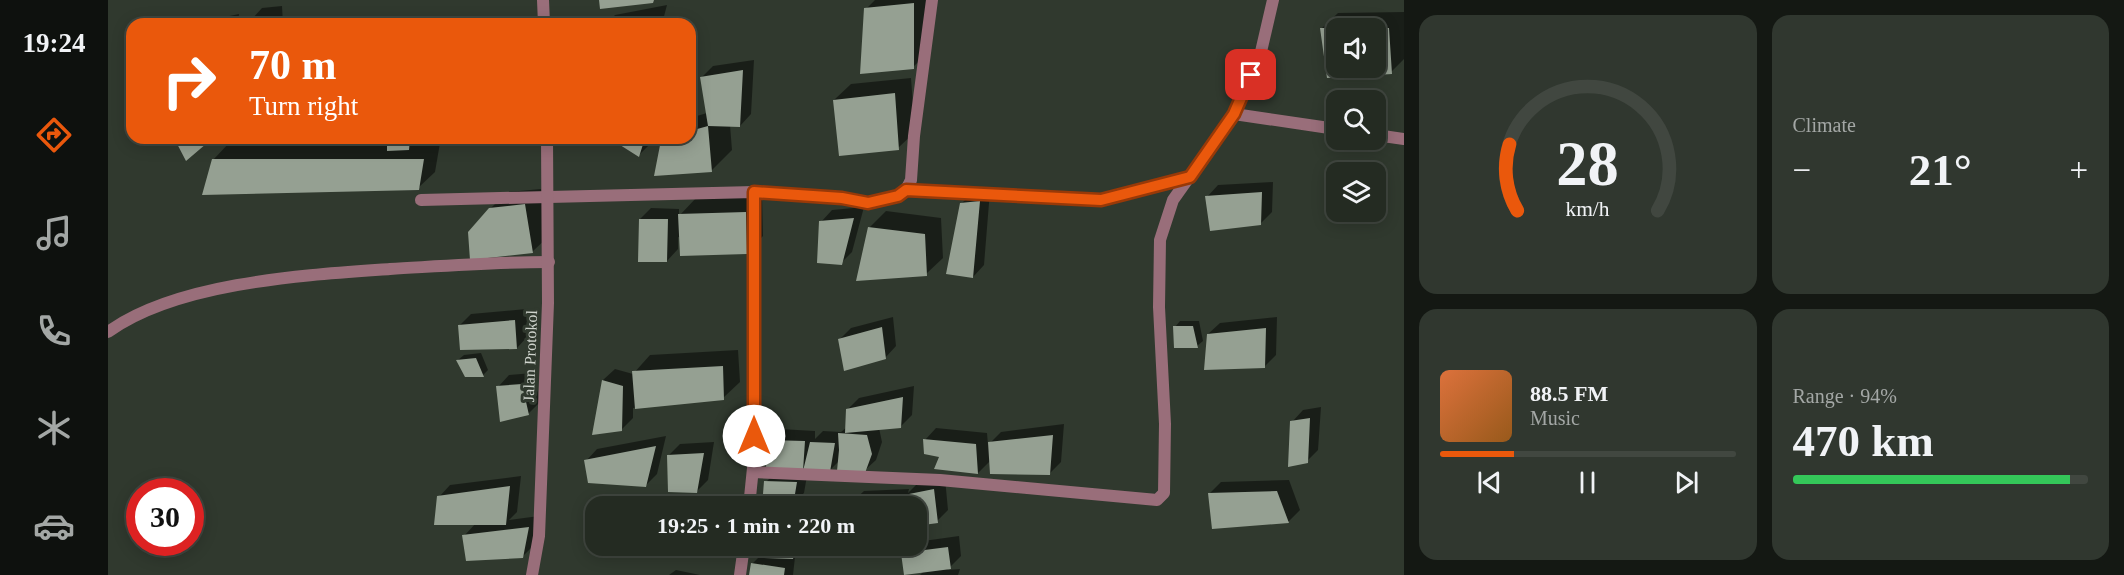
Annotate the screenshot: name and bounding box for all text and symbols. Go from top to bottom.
map controls [1326,18,1386,222]
button: sound [1326,18,1386,78]
text: 19:24 [23,28,86,58]
icon: right [150,42,228,120]
text: 70 m [249,42,337,88]
pin [1225,49,1276,100]
icon: arrive [1234,58,1267,91]
button: search [1326,90,1386,150]
text: Turn right [249,91,358,121]
icon: directions [33,114,75,156]
text: Climate [1793,114,1856,136]
text: 28 [1557,129,1619,198]
text: 21° [1909,145,1972,195]
text: − [1793,152,1811,188]
text: + [2069,152,2088,188]
button: layers [1326,162,1386,222]
text: km/h [1566,198,1610,222]
icon: music [33,212,75,254]
street label: Jalan Protokol [520,309,540,402]
icon: phone [33,310,75,352]
text: 88.5 FM [1530,381,1608,406]
text: Range · 94% [1793,385,1897,407]
position arrow [722,404,786,468]
icon: climate [33,407,75,449]
text: Music [1530,407,1580,429]
text: 470 km [1793,416,1934,466]
icon: previous [1473,466,1506,499]
icon: pause [1571,466,1604,499]
icon: next [1670,466,1703,499]
speed limit sign: 30 [126,478,204,556]
icon: car [33,505,75,547]
text: 19:25 · 1 min · 220 m [657,513,855,538]

